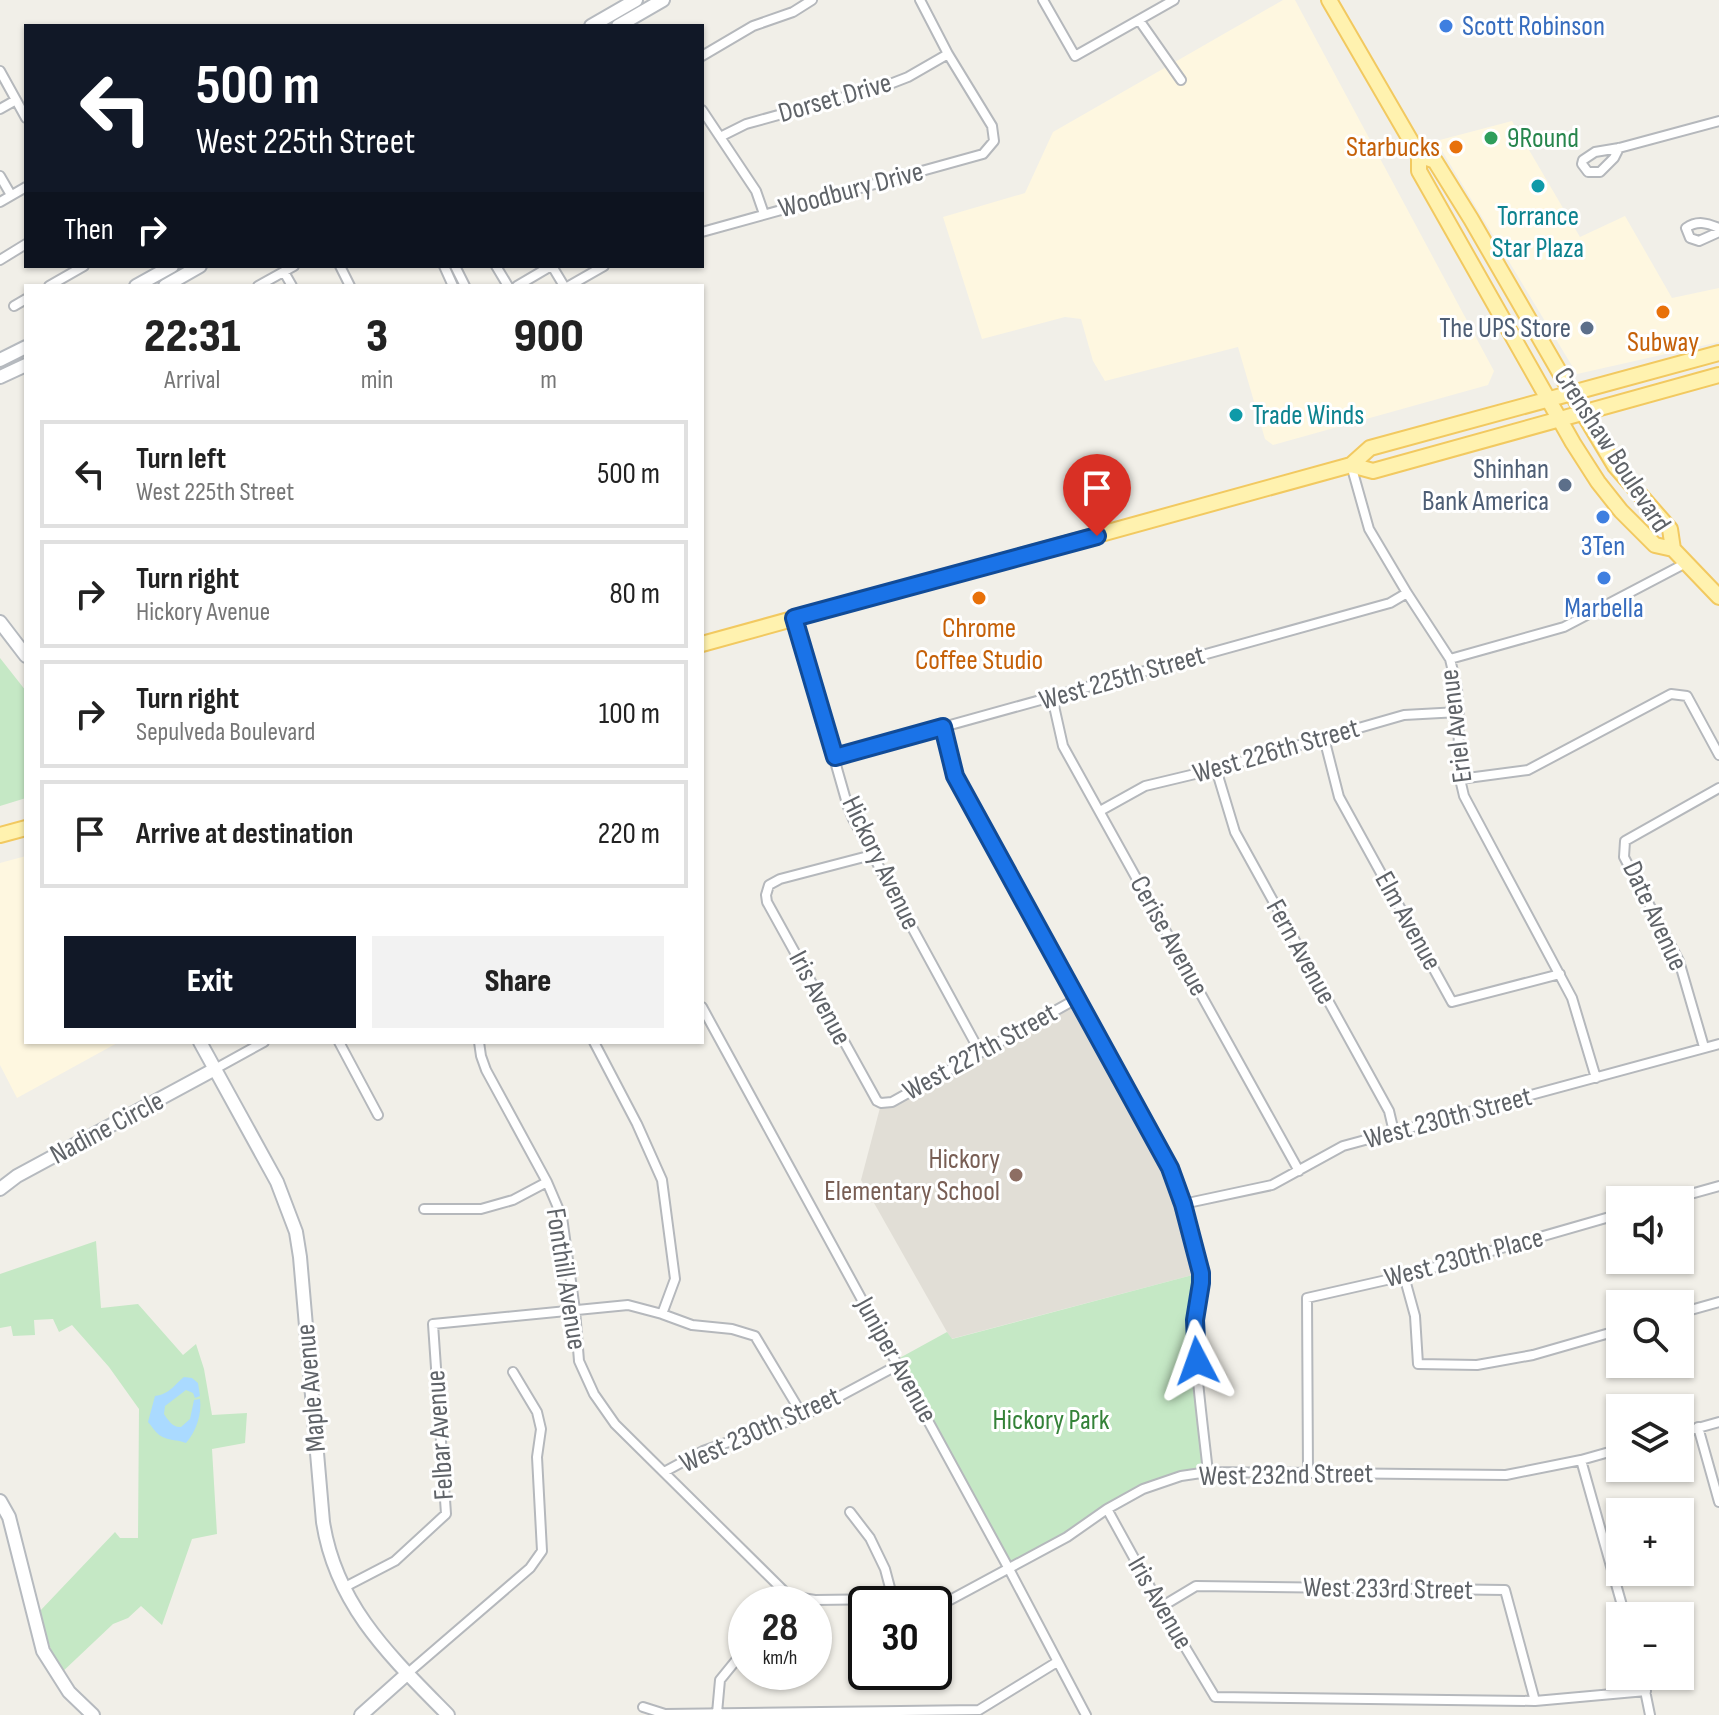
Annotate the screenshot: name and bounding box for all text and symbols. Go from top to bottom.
place label: Scott Robinson [1462,10,1605,43]
marker: Scott Robinson [1437,17,1455,35]
text: 500 m [196,53,320,120]
icon: left [64,56,168,160]
street label: Dorset Drive [775,66,895,130]
text: West 225th Street [196,121,415,164]
place label: 9Round [1507,122,1579,155]
marker: 9Round [1482,129,1500,147]
place label: Starbucks [1346,131,1440,164]
marker: Starbucks [1447,138,1465,156]
street label: Woodbury Drive [775,155,927,225]
marker: Torrance Star Plaza [1529,177,1547,195]
place label: Torrance Star Plaza [1492,200,1584,265]
icon: right [130,208,174,252]
text: Then [64,212,114,248]
marker: Subway [1654,303,1672,321]
text: 22:31 [144,308,241,365]
text: 3 [366,308,388,365]
text: 900 [513,308,584,365]
place label: The UPS Store [1439,312,1571,345]
marker: The UPS Store [1578,319,1596,337]
place label: Subway [1627,326,1699,359]
street label: Crenshaw Boulevard [1547,361,1677,539]
text: Arrival [164,365,220,396]
text: min [361,365,393,396]
text: m [540,365,557,396]
place label: Trade Winds [1252,399,1364,432]
marker: Trade Winds [1227,406,1245,424]
text: Turn left [136,441,226,477]
icon: left [68,452,112,496]
place label: Shinhan Bank America [1422,453,1549,518]
pin [1063,454,1131,536]
text: 500 m [597,456,660,492]
icon: arrive [1075,466,1119,510]
marker: Shinhan Bank America [1556,476,1574,494]
text: West 225th Street [136,477,294,508]
marker: 3Ten [1594,508,1612,526]
place label: 3Ten [1581,530,1625,563]
text: Turn right [136,561,239,597]
marker: Marbella [1595,569,1613,587]
icon: right [68,572,112,616]
text: 80 m [609,576,660,612]
marker: Chrome Coffee Studio [970,589,988,607]
place label: Marbella [1564,592,1644,625]
text: Hickory Avenue [136,597,270,628]
place label: Chrome Coffee Studio [915,612,1043,677]
street label: West 225th Street [1036,639,1208,717]
street label: Eriel Avenue [1433,667,1479,785]
text: Turn right [136,681,239,717]
icon: right [68,692,112,736]
text: 100 m [599,696,660,732]
street label: West 226th Street [1189,712,1363,790]
text: Sepulveda Boulevard [136,717,315,748]
street label: Hickory Avenue [835,791,927,935]
icon: arrive [68,812,112,856]
text: Arrive at destination [136,816,353,852]
text: 220 m [598,816,660,852]
street label: Date Avenue [1615,856,1695,976]
street label: Elm Avenue [1367,866,1449,976]
street label: Cerise Avenue [1123,870,1215,1002]
street label: Fern Avenue [1259,894,1343,1010]
button: Exit [64,936,356,1028]
button: Share [372,936,664,1028]
street label: Iris Avenue [782,945,858,1051]
street label: West 227th Street [897,996,1063,1108]
street label: West 230th Street [1361,1080,1535,1156]
street label: Nadine Circle [45,1084,169,1172]
place label: Hickory Elementary School [824,1143,1000,1208]
marker: Hickory Elementary School [1007,1166,1025,1184]
map controls [1606,1186,1694,1690]
button: sound [1606,1186,1694,1274]
street label: Fonthill Avenue [539,1206,593,1352]
street label: West 230th Place [1381,1221,1547,1295]
button: search [1606,1290,1694,1378]
street label: Juniper Avenue [848,1291,944,1429]
position arrow [1155,1319,1239,1403]
street label: Maple Avenue [289,1323,333,1453]
street label: Felbar Avenue [419,1369,461,1501]
street label: West 230th Street [675,1380,845,1480]
button: layers [1606,1394,1694,1482]
park label: Hickory Park [993,1404,1110,1437]
street label: West 232nd Street [1199,1457,1373,1493]
button: + [1606,1498,1694,1586]
street label: Iris Avenue [1120,1551,1200,1655]
street label: West 233rd Street [1303,1571,1473,1607]
speed limit sign: 30 [848,1586,952,1690]
button: − [1606,1602,1694,1690]
text: 28 [762,1604,798,1652]
text: km/h [763,1646,797,1670]

